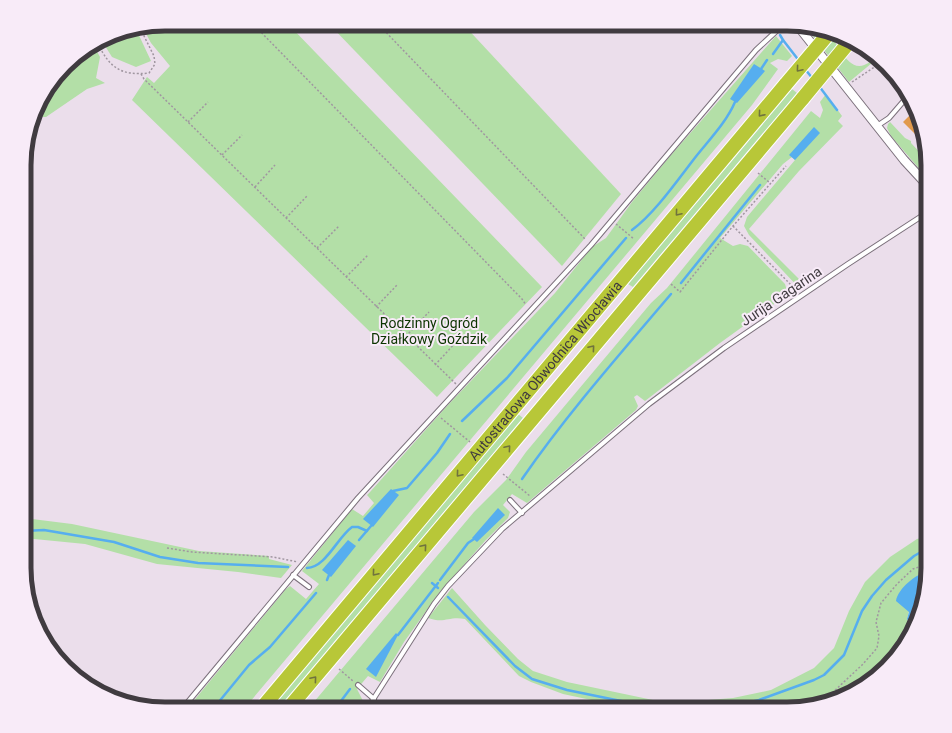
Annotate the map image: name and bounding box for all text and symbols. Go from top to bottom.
one-way arrow [797,64,804,71]
one-way arrow [759,109,766,116]
one-way arrow [675,209,682,216]
street label: Jurija Gagarina [737,263,825,329]
street label: Autostradowa Obwodnica Wrocławia [465,278,625,464]
park label: Rodzinny Ogród Działkowy Goździk [371,315,488,347]
one-way arrow [587,346,594,353]
one-way arrow [503,445,510,452]
one-way arrow [457,469,464,476]
one-way arrow [420,544,427,552]
one-way arrow [373,568,380,576]
one-way arrow [309,676,316,684]

